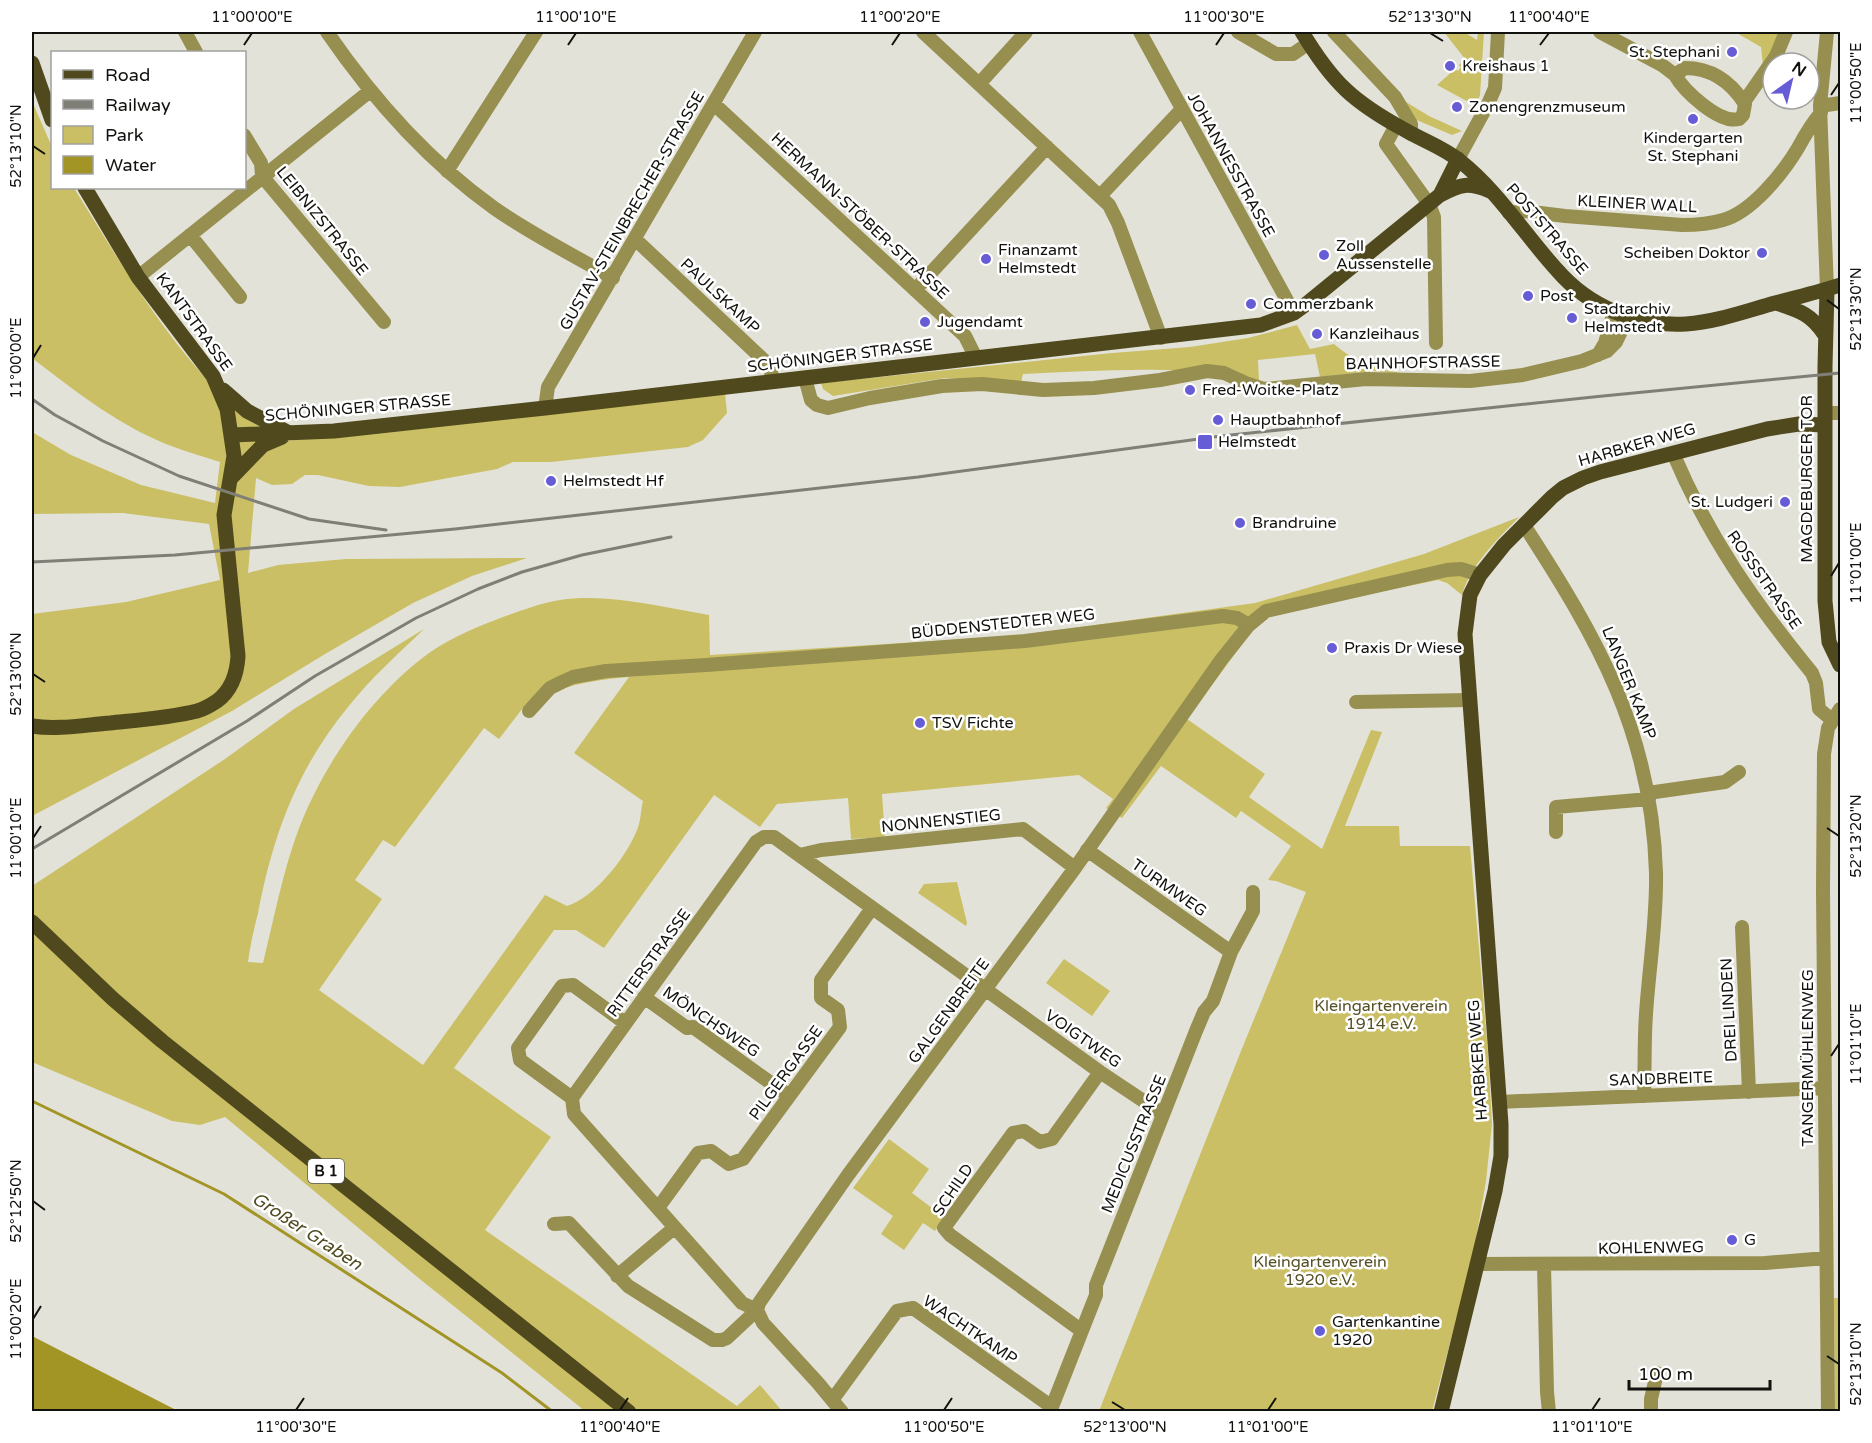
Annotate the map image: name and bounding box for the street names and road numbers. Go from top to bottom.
street label: GUSTAV-STEINBRECHER-STRASSE [555,88,709,334]
street label: JOHANNESSTRASSE [1183,89,1279,241]
street label: HERMANN-STÖBER-STRASSE [767,128,953,304]
street label: LEIBNIZSTRASSE [272,162,372,280]
street label: POSTSTRASSE [1502,179,1592,279]
street label: KLEINER WALL [1577,191,1697,217]
street label: PAULSKAMP [676,254,764,338]
street label: KANTSTRASSE [151,269,237,375]
street label: SCHÖNINGER STRASSE [746,335,934,377]
street label: BAHNHOFSTRASSE [1345,352,1501,374]
street label: SCHÖNINGER STRASSE [264,390,452,426]
street label: MAGDEBURGER TOR [1797,395,1817,563]
street label: HARBKER WEG [1576,419,1698,471]
street label: ROSSSTRASSE [1722,527,1806,633]
street label: BÜDDENSTEDTER WEG [910,604,1096,644]
street label: LANGER KAMP [1597,624,1661,743]
street label: NONNENSTIEG [880,805,1002,837]
street label: TURMWEG [1128,855,1210,921]
street label: RITTERSTRASSE [603,905,695,1021]
street label: GALGENBREITE [904,954,994,1068]
street label: DREI LINDEN [1716,958,1742,1062]
street label: TANGERMÜHLENWEG [1798,969,1818,1147]
street label: MÖNCHSWEG [659,982,763,1062]
street label: HARBKER WEG [1464,999,1492,1121]
street label: VOIGTWEG [1041,1005,1125,1073]
street label: PILGERGASSE [745,1022,827,1124]
street label: SANDBREITE [1609,1067,1713,1091]
street label: MEDICUSSTRASSE [1097,1072,1171,1216]
road number: B 1 [308,1159,344,1183]
street label: SCHILD [928,1160,978,1220]
street label: KOHLENWEG [1598,1237,1704,1259]
street label: WACHTKAMP [919,1291,1021,1369]

